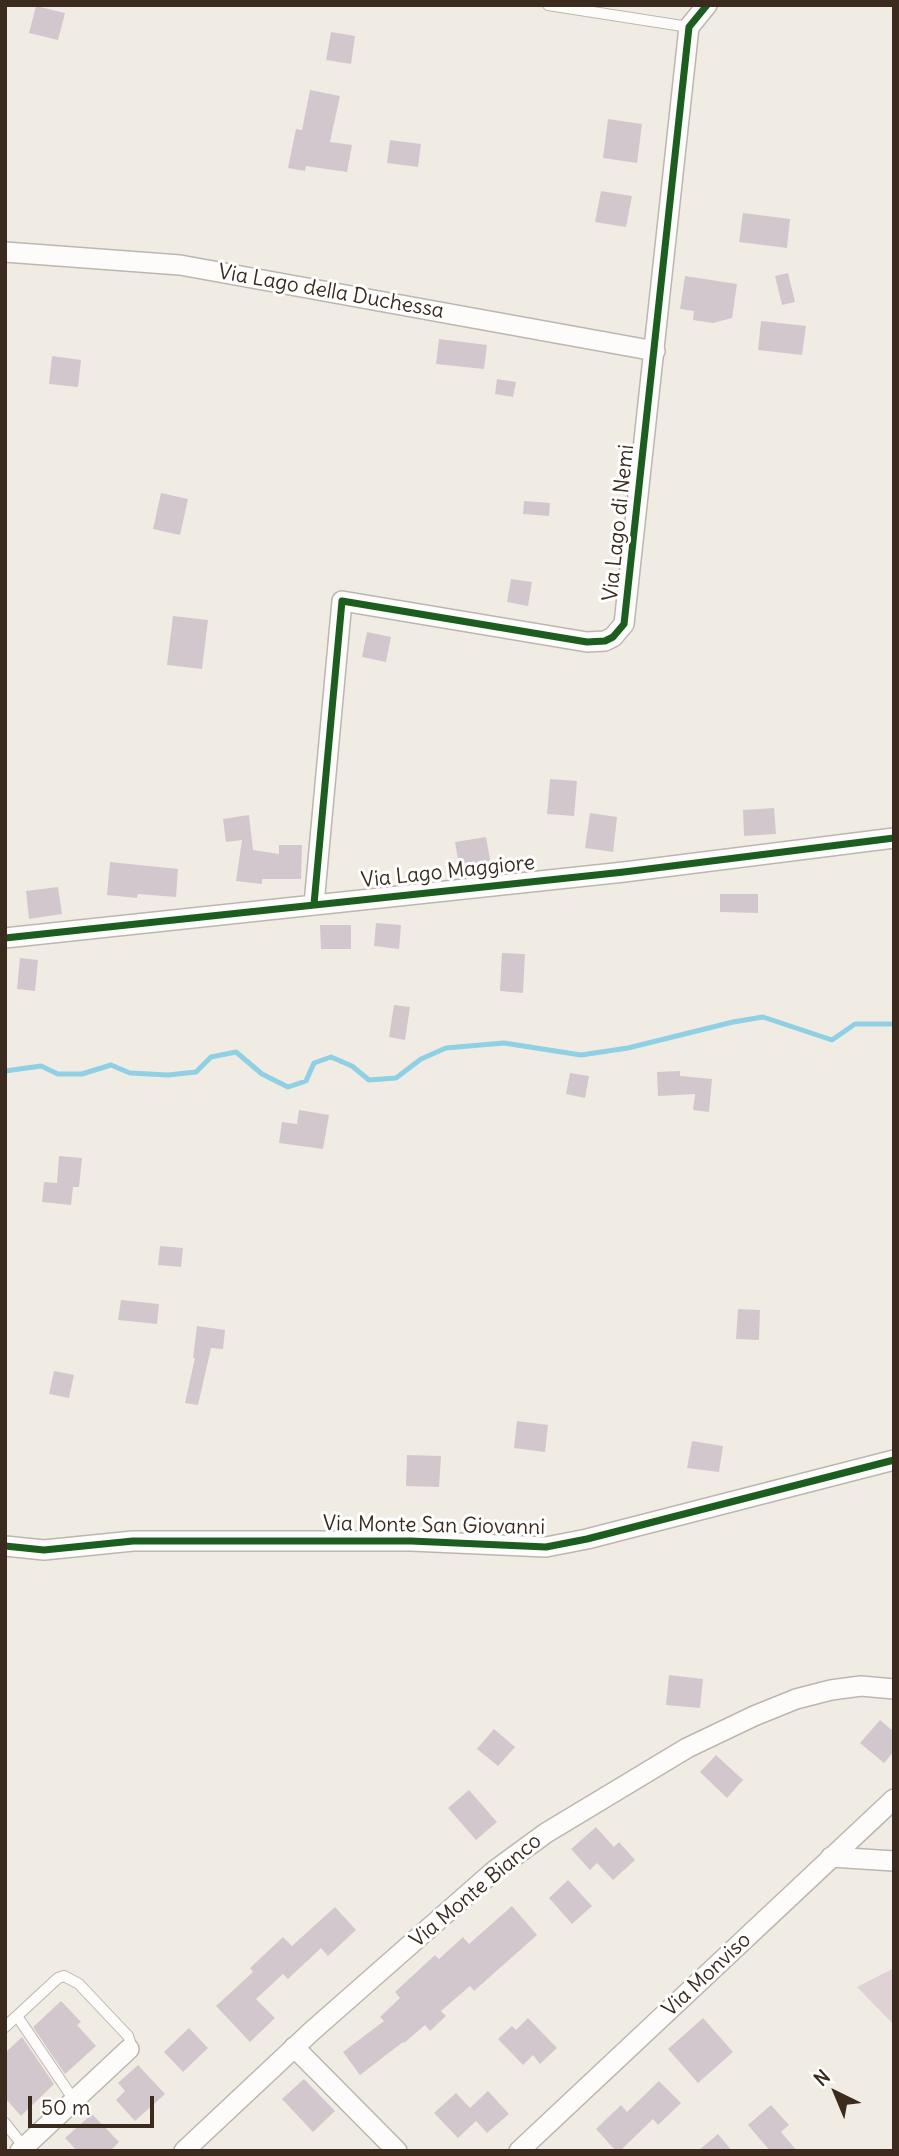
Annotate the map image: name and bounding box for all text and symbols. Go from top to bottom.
street label: Via Lago della Duchessa [216,260,446,324]
street label: Via Lago di Nemi [598,443,640,603]
street label: Via Lago Maggiore [360,850,536,894]
street label: Via Monte San Giovanni [323,1511,545,1541]
street label: Via Monte Bianco [405,1829,547,1953]
street label: Via Monviso [658,1928,756,2022]
north arrow [801,2058,871,2128]
text: N [809,2064,835,2091]
scale bar [32,2082,158,2126]
text: 50 m [41,2094,90,2121]

